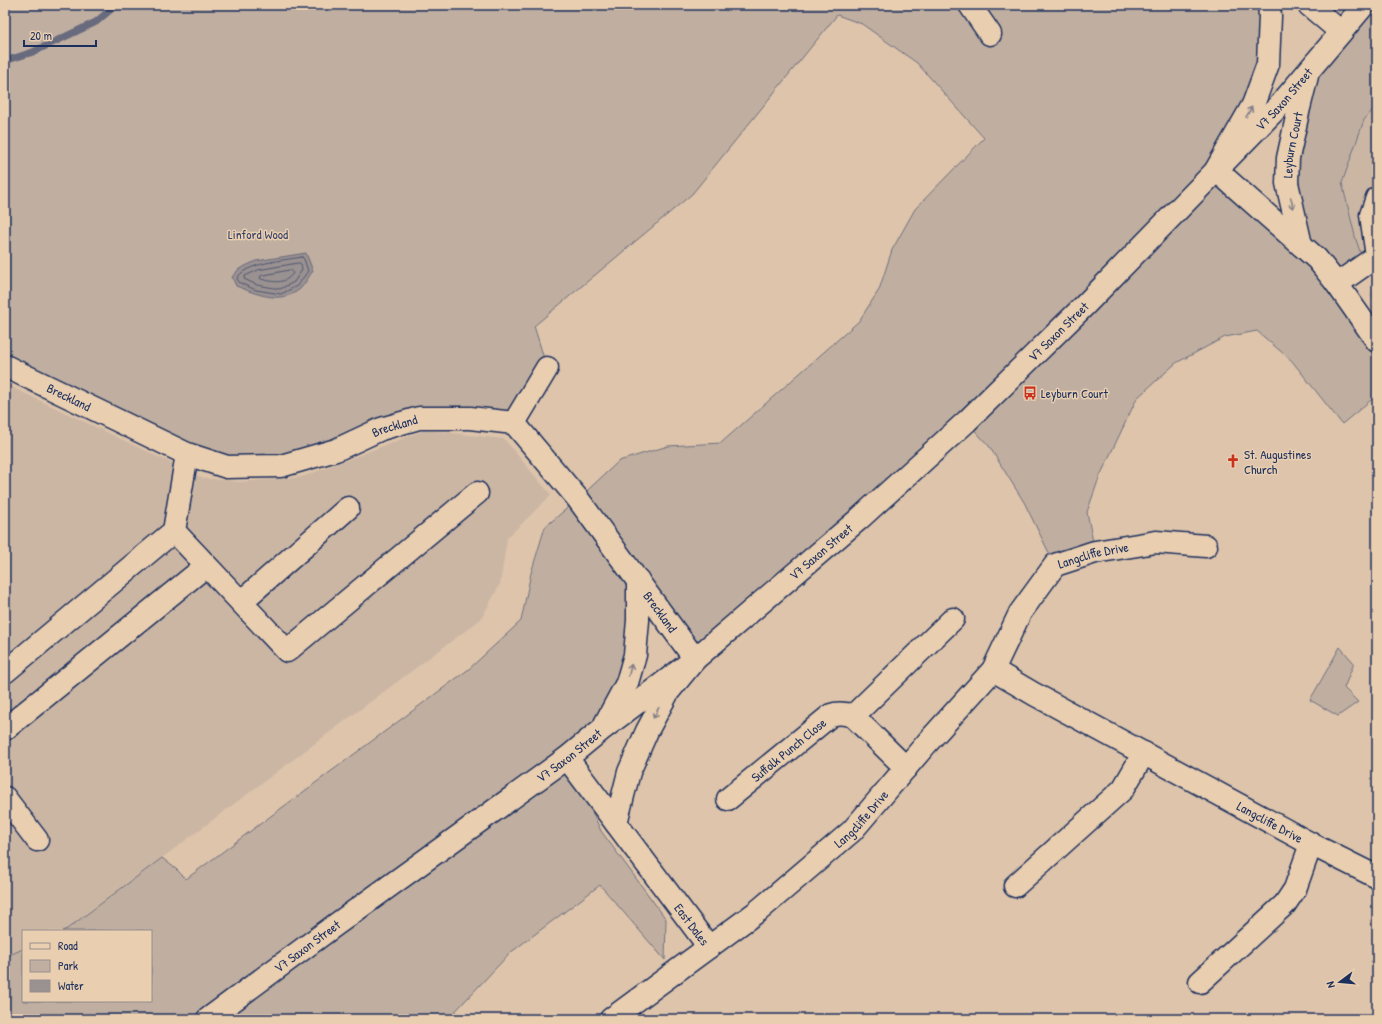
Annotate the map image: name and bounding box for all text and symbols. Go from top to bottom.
scale bar [24,22,96,48]
text: 20 m [30,27,52,44]
street label: V7 Saxon Street [1251,63,1317,134]
one-way arrow [1246,106,1254,118]
street label: Leyburn Court [1278,110,1307,178]
one-way arrow [1288,196,1296,209]
park label: Linford Wood [228,225,288,243]
street label: V7 Saxon Street [1024,297,1093,365]
street label: Breckland [44,379,94,415]
place label: Leyburn Court [1041,384,1109,402]
bus stop icon: Leyburn Court [1022,385,1038,401]
street label: Breckland [369,410,419,441]
place label: St. Augustines Church [1244,445,1311,478]
church icon: St. Augustines Church [1225,453,1241,469]
street label: V7 Saxon Street [785,519,857,584]
street label: Langcliffe Drive [1055,538,1130,573]
street label: Breckland [639,588,681,636]
one-way arrow [627,664,635,677]
one-way arrow [652,707,660,719]
street label: Suffolk Punch Close [747,714,830,786]
street label: V7 Saxon Street [533,724,606,786]
street label: Langcliffe Drive [830,786,892,852]
street label: Langcliffe Drive [1234,797,1306,847]
street label: East Dales [670,900,714,949]
street label: V7 Saxon Street [270,915,344,976]
legend [22,930,152,1002]
text: Road [58,937,78,954]
text: Park [58,957,78,974]
north arrow [1320,962,1360,1002]
text: Water [58,977,84,994]
text: N [1323,980,1338,990]

